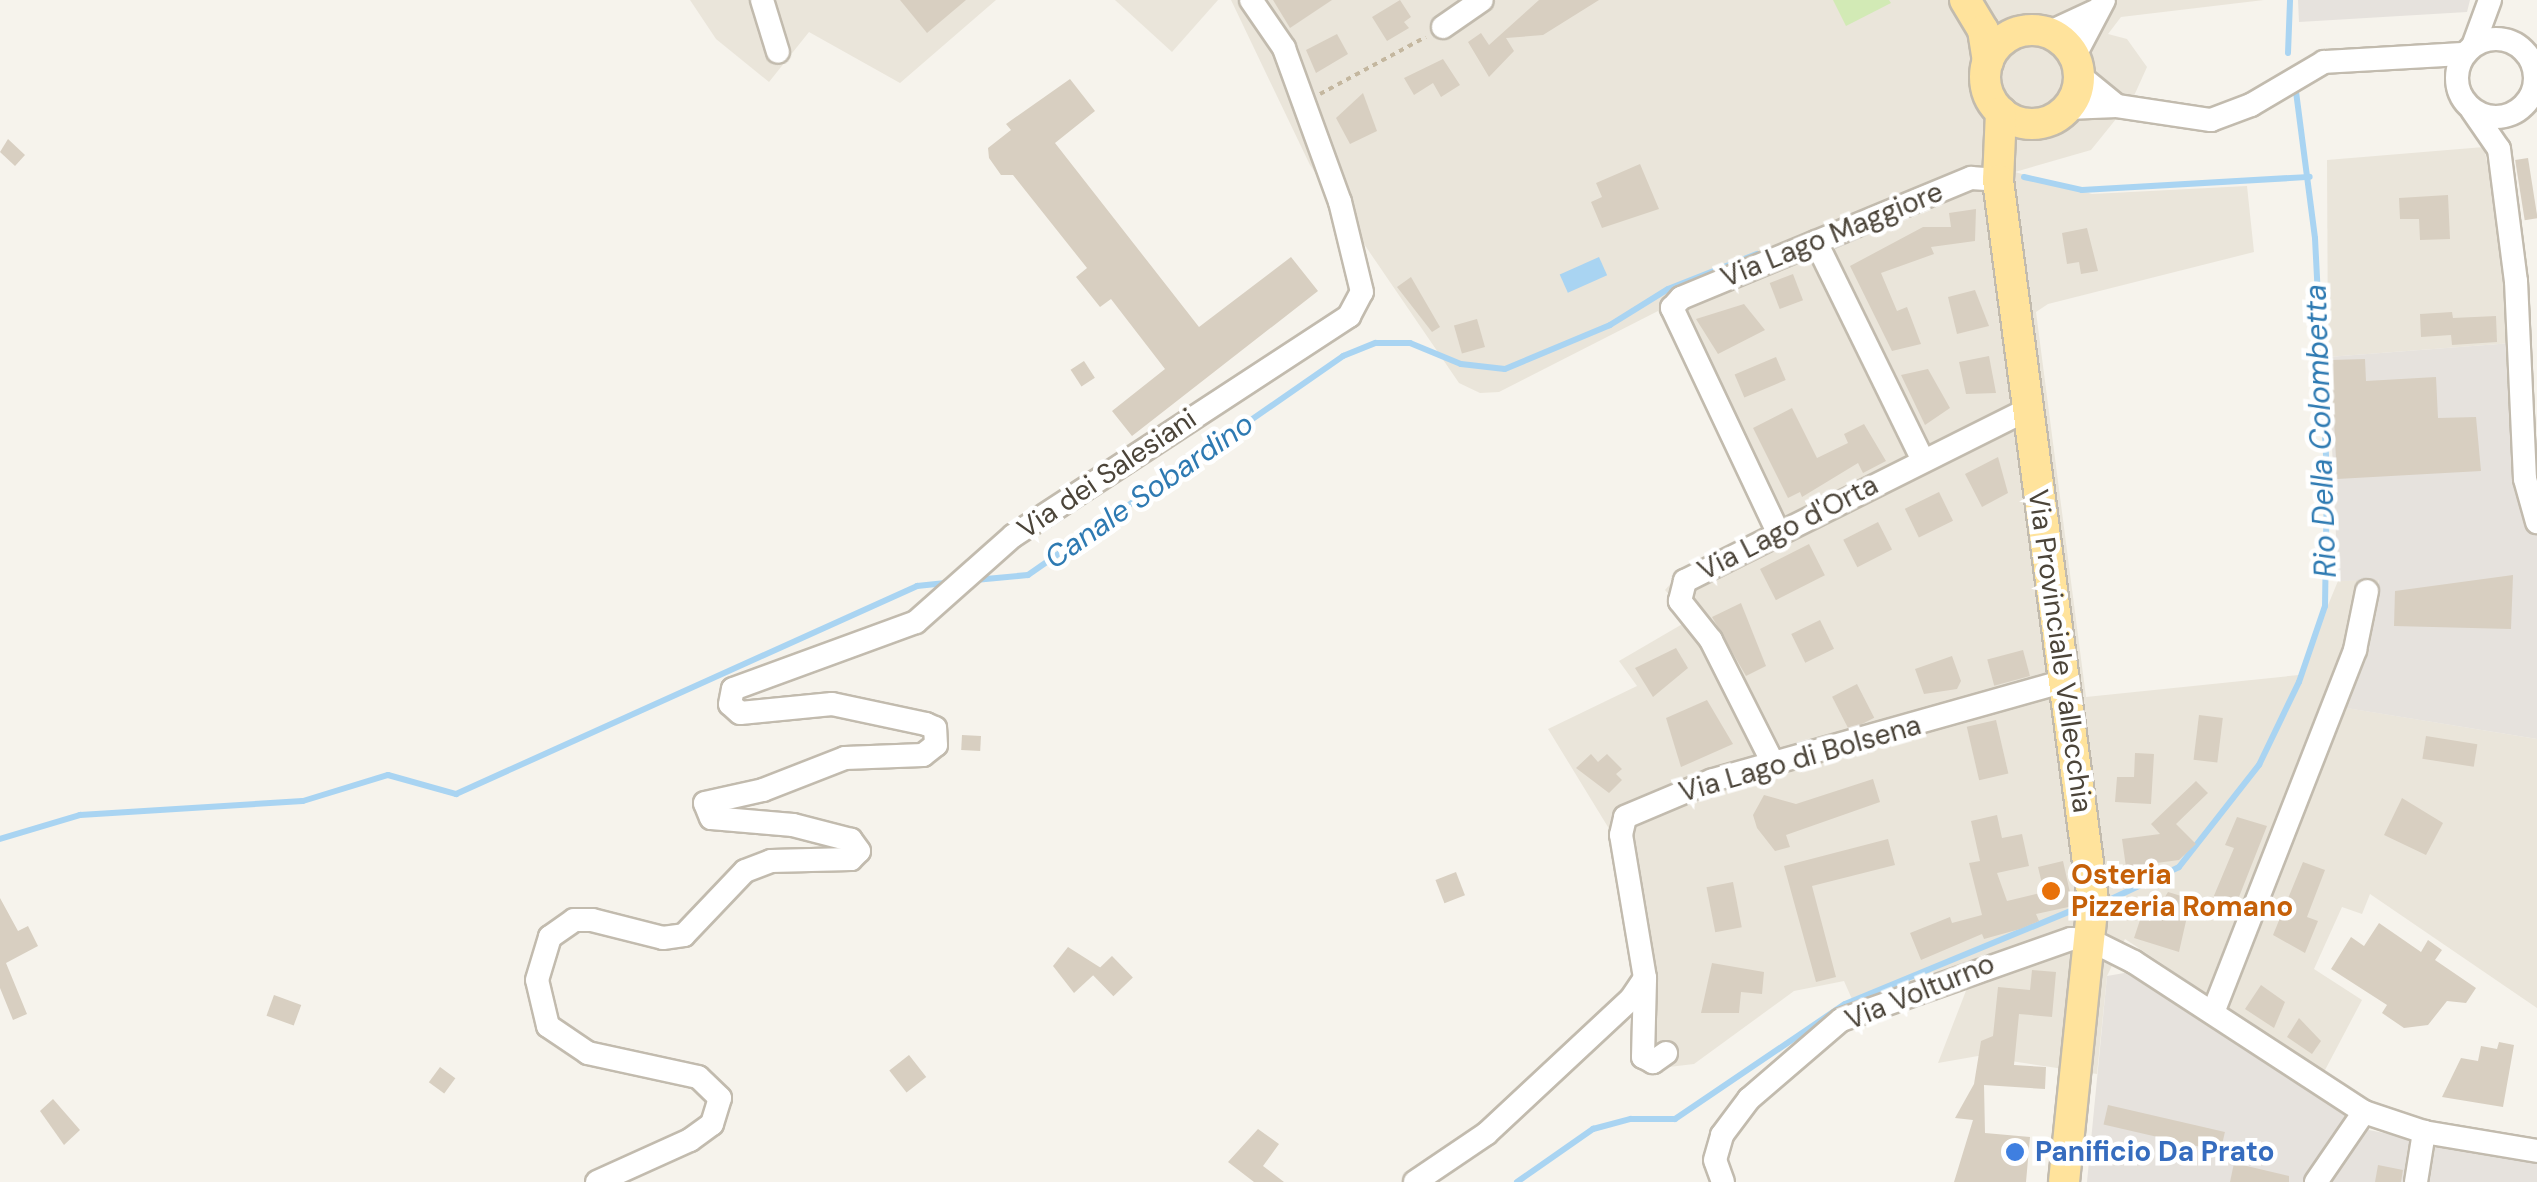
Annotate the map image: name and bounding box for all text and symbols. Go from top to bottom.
street label: Via Lago Maggiore [1716,175,1948,295]
water label: Rio Della Colombetta [2298,284,2344,578]
street label: Via dei Salesiani [1011,402,1203,546]
water label: Canale Sobardino [1038,406,1260,576]
street label: Via Lago d'Orta [1692,468,1884,588]
street label: Via Provinciale Vallecchia [2021,487,2099,815]
street label: Via Lago di Bolsena [1675,708,1925,810]
place label: Osteria Pizzeria Romano [2071,858,2293,924]
marker: Osteria Pizzeria Romano [2040,880,2062,902]
street label: Via Volturno [1840,947,2000,1037]
place label: Panificio Da Prato [2035,1135,2275,1169]
marker: Panificio Da Prato [2004,1141,2026,1163]

